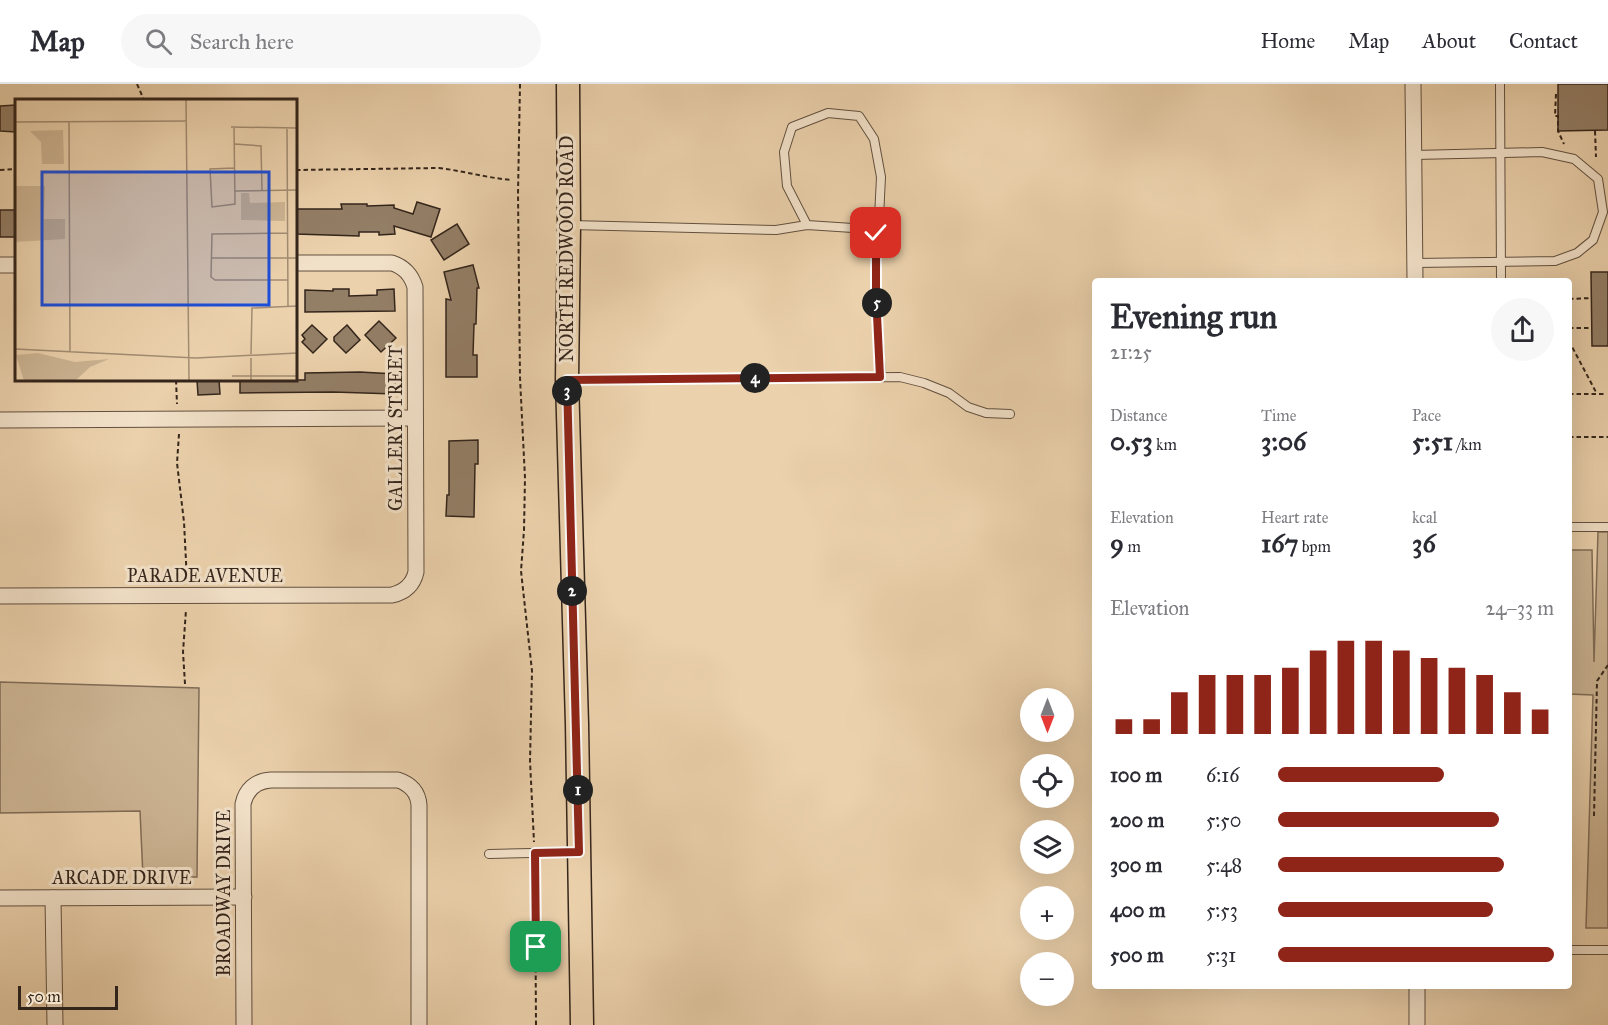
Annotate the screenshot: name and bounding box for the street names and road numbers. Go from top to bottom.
street label: NORTH REDWOOD ROAD [556,136,578,362]
street label: GALLERY STREET [385,345,407,511]
street label: PARADE AVENUE [127,565,283,587]
street label: BROADWAY DRIVE [213,810,235,976]
street label: ARCADE DRIVE [51,867,192,889]

